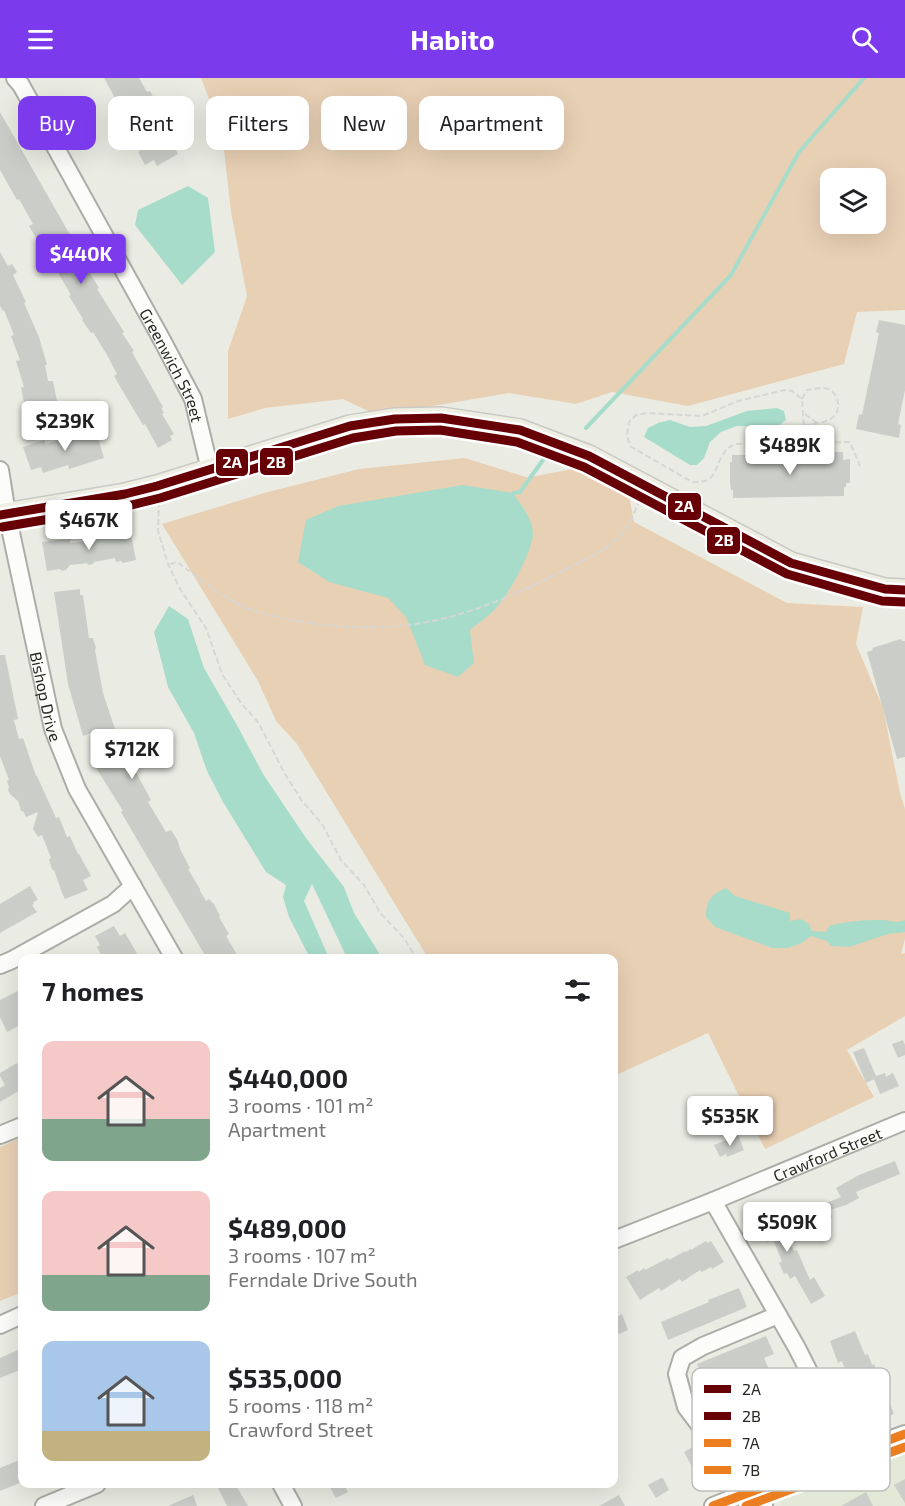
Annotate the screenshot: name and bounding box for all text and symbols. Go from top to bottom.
icon: menu [24,23,57,56]
text: Habito [410,23,495,55]
icon: search [848,23,881,56]
chip: Buy [18,96,96,150]
chip: Rent [108,96,194,150]
chip: Filters [206,96,309,150]
chip: New [321,96,407,150]
chip: Apartment [419,96,564,150]
map controls [820,168,886,234]
button: layers [820,168,886,234]
pin: $440K [39,234,123,285]
text: $440K [50,241,112,265]
street label: Greenwich Street [137,305,208,424]
pin: $239K [23,401,107,452]
text: $239K [35,408,95,432]
pin: $489K [748,425,832,476]
text: $489K [759,432,821,456]
line badge: 2B [259,447,294,476]
line badge: 2A [215,448,249,477]
text: 2A [222,452,242,471]
text: 2B [266,452,286,471]
line badge: 2A [667,492,702,521]
text: 2A [674,496,694,515]
pin: $467K [47,500,131,551]
text: $467K [59,507,119,531]
line badge: 2B [706,526,741,555]
text: 2B [714,530,734,549]
street label: Bishop Drive [27,650,66,744]
pin: $712K [90,729,174,780]
text: $712K [104,736,160,760]
icon: filters [561,974,594,1007]
text: 7 homes [42,975,144,1006]
text: $440,000 [228,1062,348,1093]
icon: home [90,1065,162,1137]
text: 3 rooms · 101 m² [228,1093,374,1117]
pin: $535K [688,1096,772,1147]
text: $535K [701,1103,759,1127]
text: Apartment [228,1117,326,1141]
street label: Crawford Street [770,1122,884,1185]
pin: $509K [745,1202,829,1253]
text: $509K [757,1209,817,1233]
text: $489,000 [228,1212,347,1243]
icon: home [90,1215,162,1287]
text: 3 rooms · 107 m² [228,1243,376,1267]
text: Ferndale Drive South [228,1267,418,1291]
text: $535,000 [228,1362,342,1393]
icon: home [90,1365,162,1437]
legend [692,1368,890,1491]
text: 2A [742,1379,761,1398]
text: 5 rooms · 118 m² [228,1393,373,1417]
text: 2B [742,1406,761,1425]
text: Crawford Street [228,1417,373,1441]
text: 7A [742,1433,760,1452]
text: 7B [742,1460,760,1479]

